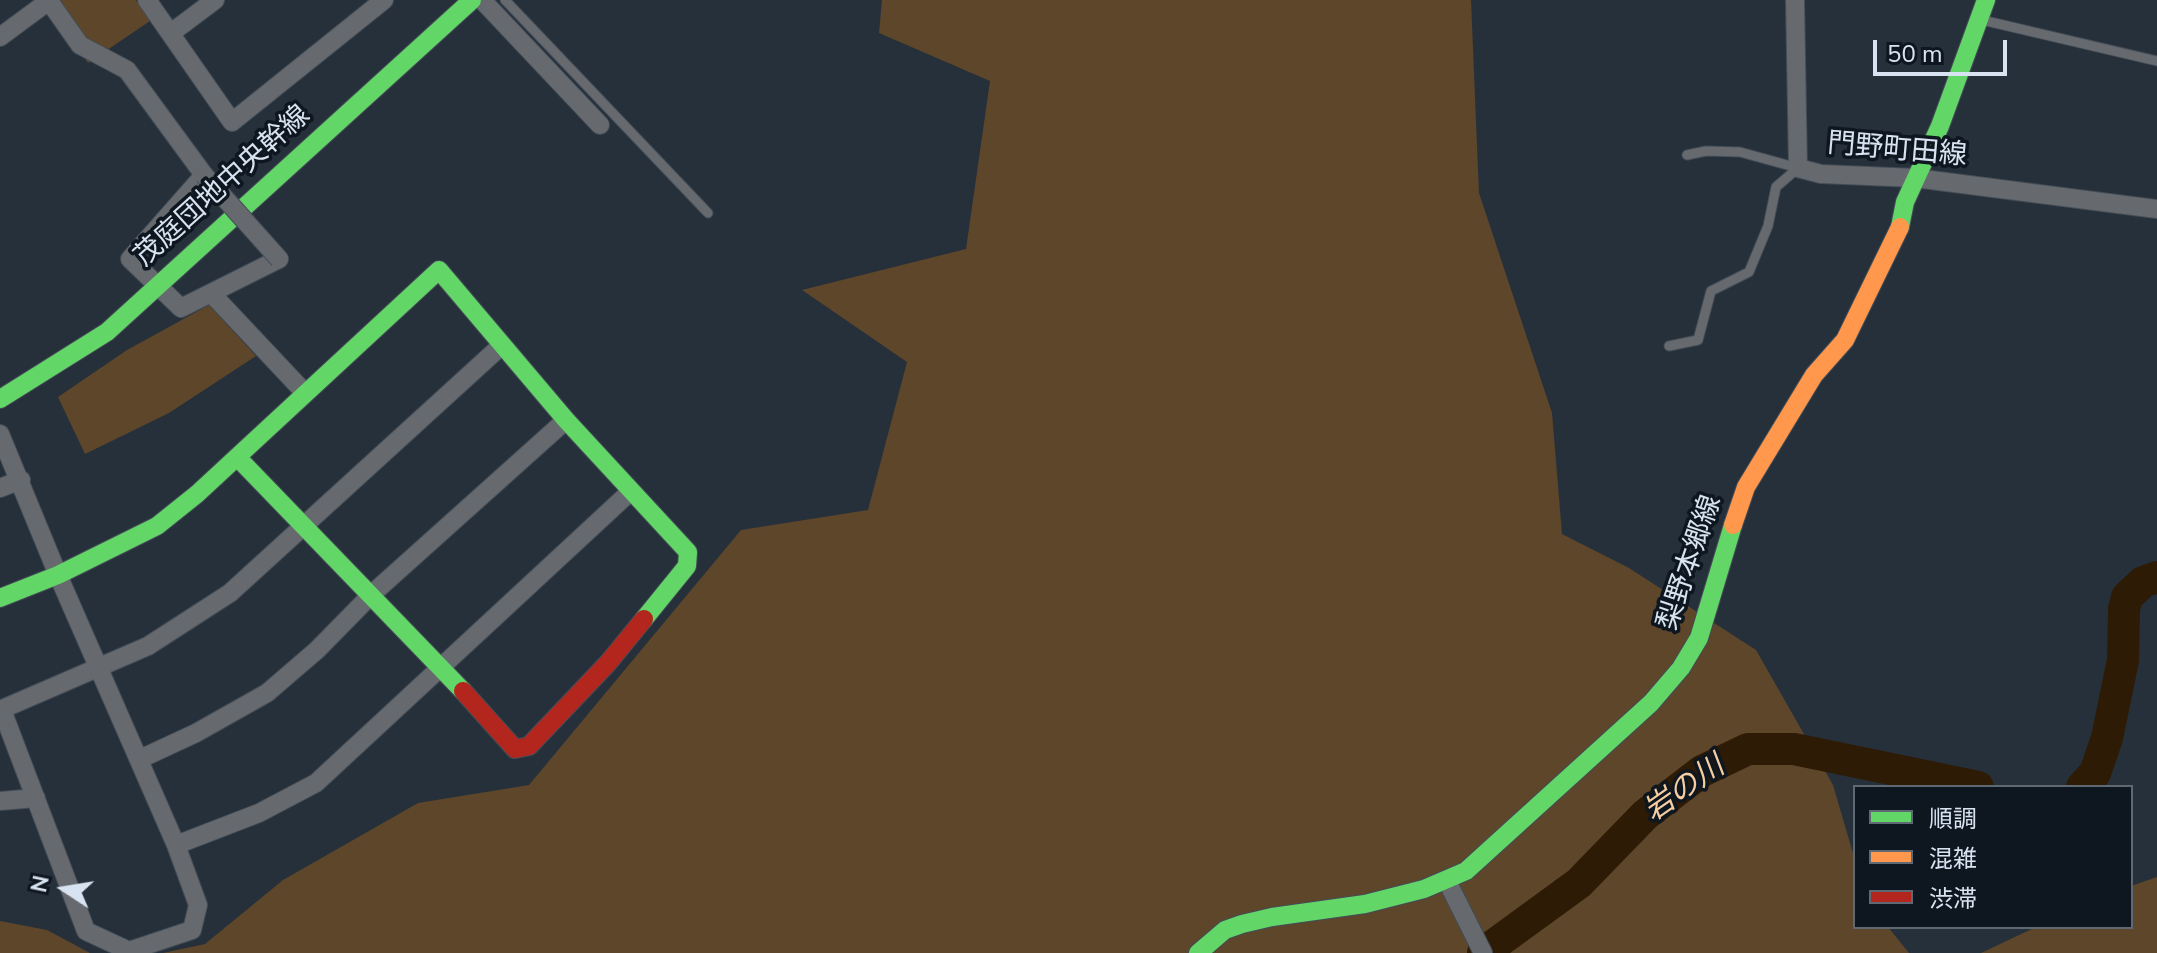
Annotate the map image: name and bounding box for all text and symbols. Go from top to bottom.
scale bar [1877,24,2011,74]
text: 50 m [1887,38,1943,70]
street label: 茂庭団地中央幹線 [129,100,317,274]
street label: 門野町田線 [1826,128,1968,174]
street label: 梨野本郷線 [1652,491,1730,635]
water label: 岩の川 [1638,749,1732,831]
legend [1853,785,2133,929]
text: 順調 [1929,803,1977,835]
text: 混雑 [1929,843,1977,875]
north arrow [24,849,104,929]
text: N [24,873,57,895]
text: 渋滞 [1929,883,1977,915]

